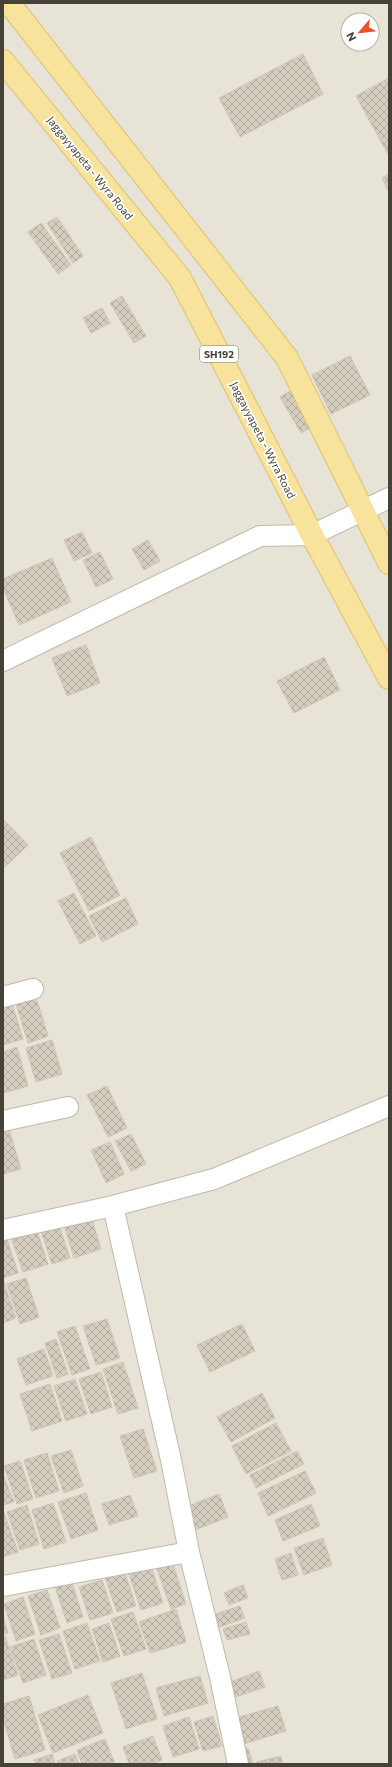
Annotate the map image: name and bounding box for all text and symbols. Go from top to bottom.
north arrow [340,12,380,52]
text: N [343,30,358,44]
street label: Jaggayyapeta - Wyra Road [44,113,136,223]
road number: SH192 [200,346,238,362]
street label: Jaggayyapeta - Wyra Road [227,379,299,501]

